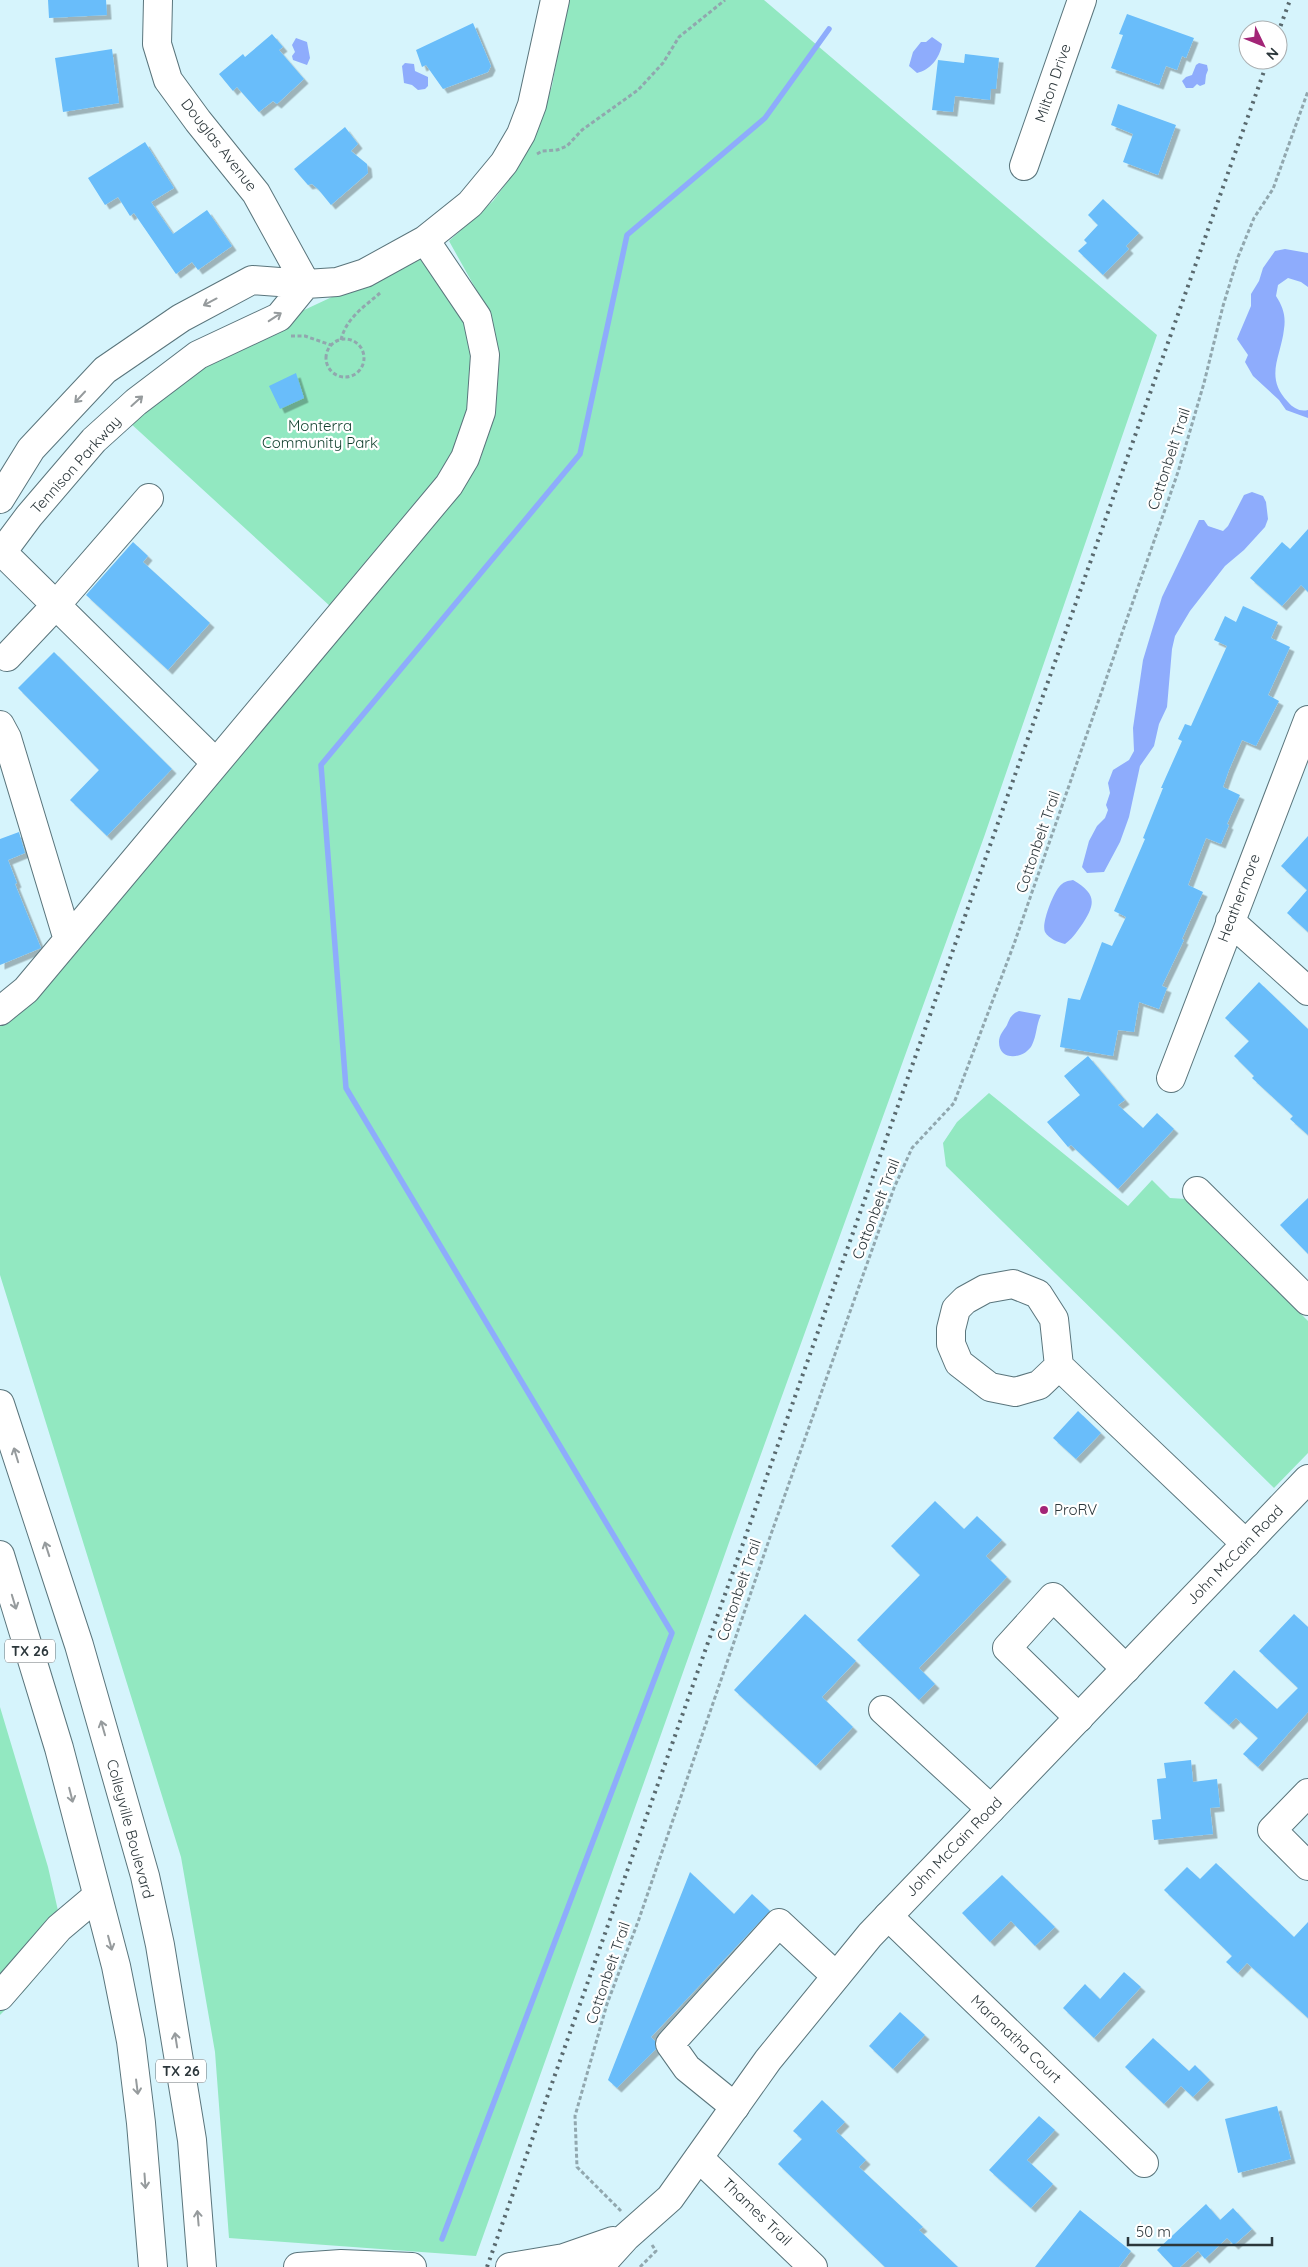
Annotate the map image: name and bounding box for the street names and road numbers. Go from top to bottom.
street label: Milton Drive [1030,41,1075,125]
street label: Douglas Avenue [177,94,262,195]
street label: Cottonbelt Trail [1143,405,1194,512]
street label: Tennison Parkway [26,412,125,518]
street label: Cottonbelt Trail [1011,788,1064,895]
street label: Heathermore [1213,851,1264,945]
street label: Cottonbelt Trail [848,1156,903,1262]
street label: John McCain Road [1182,1501,1287,1608]
street label: Cottonbelt Trail [712,1536,765,1643]
road number: TX 26 [5,1640,55,1662]
street label: Colleyville Boulevard [103,1757,158,1901]
street label: John McCain Road [901,1793,1006,1900]
street label: Cottonbelt Trail [581,1919,634,2026]
street label: Maranatha Court [967,1990,1066,2087]
road number: TX 26 [156,2060,206,2082]
street label: Thames Trail [719,2174,796,2250]

